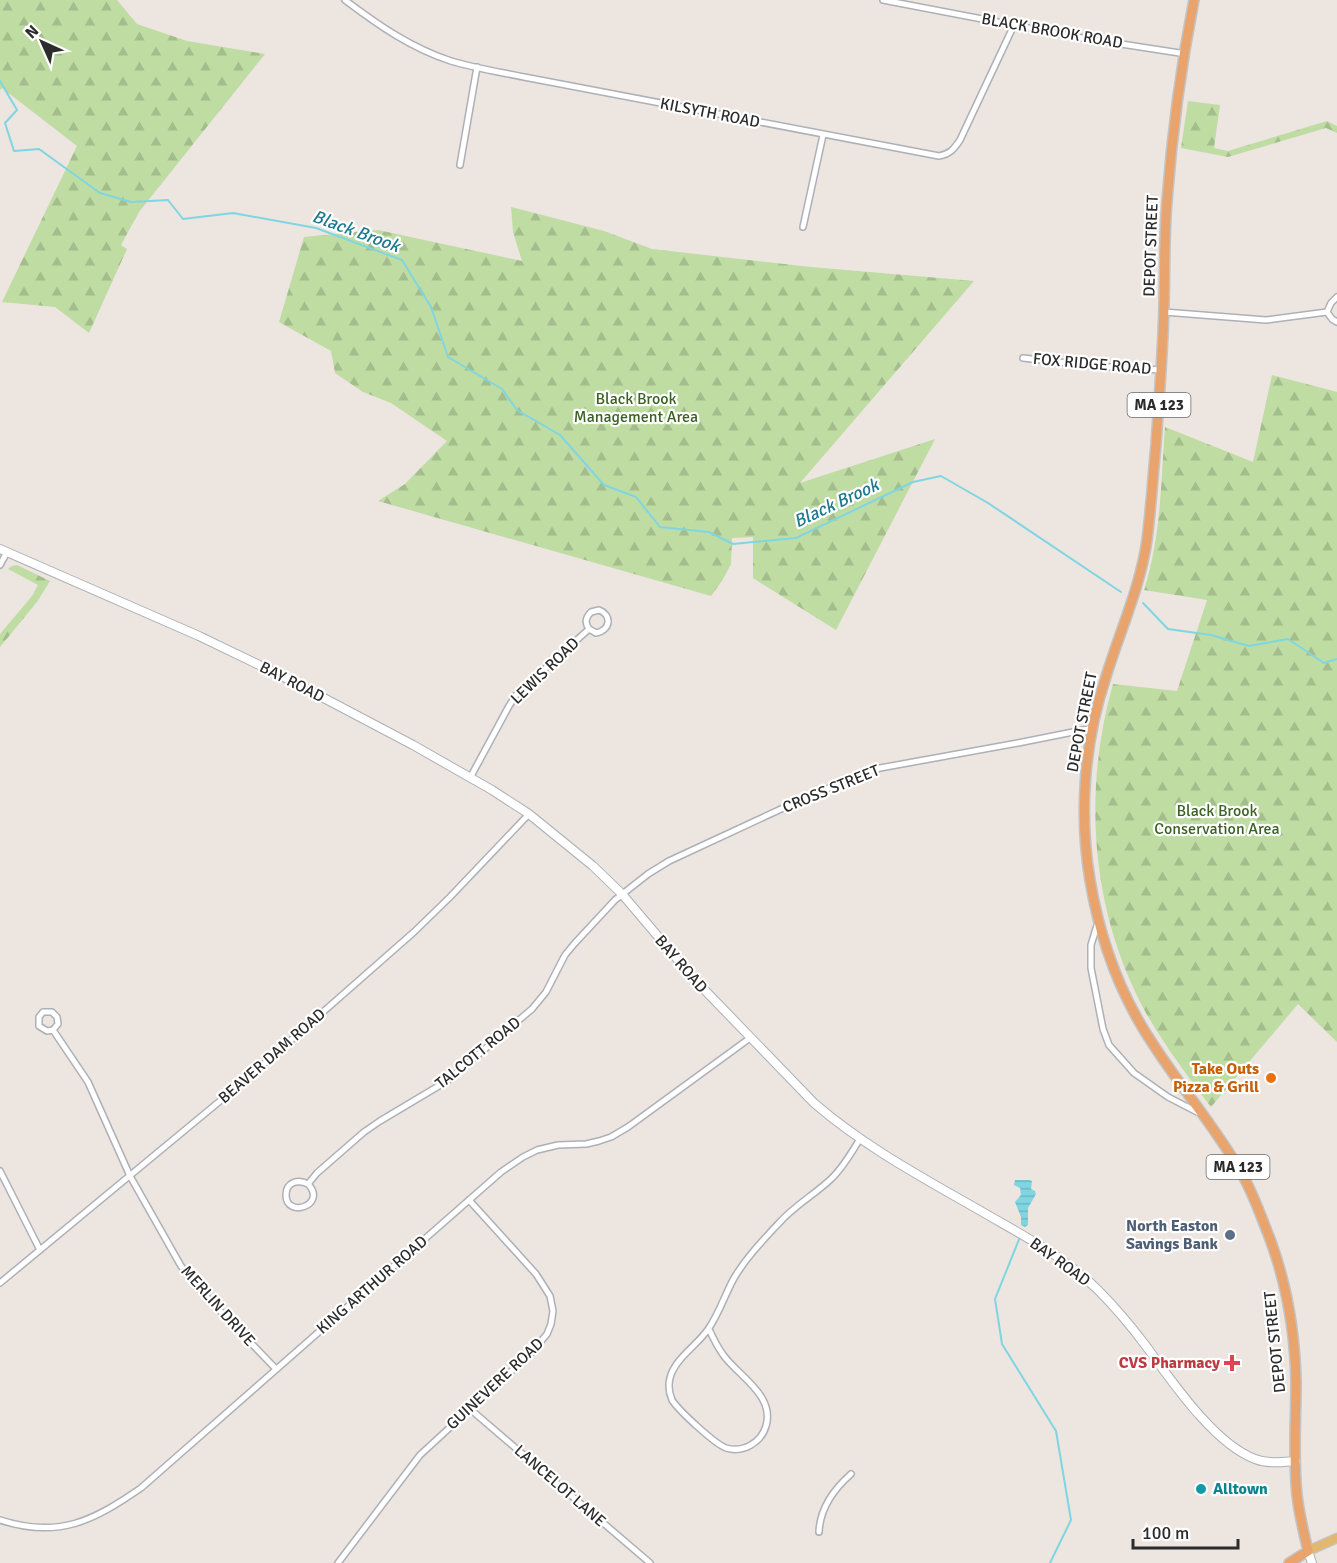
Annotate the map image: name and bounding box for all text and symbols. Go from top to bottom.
street label: BLACK BROOK ROAD [980,9,1124,53]
north arrow [12,12,72,72]
text: N [21,21,43,43]
street label: KILSYTH ROAD [658,94,762,132]
street label: DEPOT STREET [1139,195,1163,297]
water label: Black Brook [309,205,405,258]
street label: FOX RIDGE ROAD [1032,349,1152,379]
park label: Black Brook Management Area [574,389,698,427]
road number: MA 123 [1128,393,1190,417]
water label: Black Brook [790,473,884,532]
street label: LEWIS ROAD [506,633,584,709]
street label: BAY ROAD [256,657,328,707]
street label: DEPOT STREET [1062,670,1102,774]
street label: CROSS STREET [780,760,883,818]
park label: Black Brook Conservation Area [1154,801,1280,839]
street label: BAY ROAD [650,931,712,997]
street label: BEAVER DAM ROAD [214,1004,330,1108]
street label: TALCOTT ROAD [431,1013,525,1093]
place label: Take Outs Pizza & Grill [1173,1059,1259,1097]
marker: Take Outs Pizza & Grill [1264,1071,1278,1085]
road number: MA 123 [1206,1155,1270,1179]
place label: North Easton Savings Bank [1126,1216,1219,1254]
marker: North Easton Savings Bank [1223,1228,1237,1242]
street label: KING ARTHUR ROAD [312,1231,432,1339]
street label: BAY ROAD [1026,1233,1094,1291]
street label: MERLIN DRIVE [177,1261,259,1351]
street label: DEPOT STREET [1260,1290,1290,1394]
street label: GUINEVERE ROAD [442,1334,548,1434]
place label: CVS Pharmacy [1119,1353,1220,1373]
marker: CVS Pharmacy [1225,1356,1239,1370]
street label: LANCELOT LANE [510,1441,610,1531]
place label: Alltown [1213,1479,1268,1499]
marker: Alltown [1194,1482,1208,1496]
scale bar [1133,1512,1238,1550]
text: 100 m [1142,1522,1189,1544]

